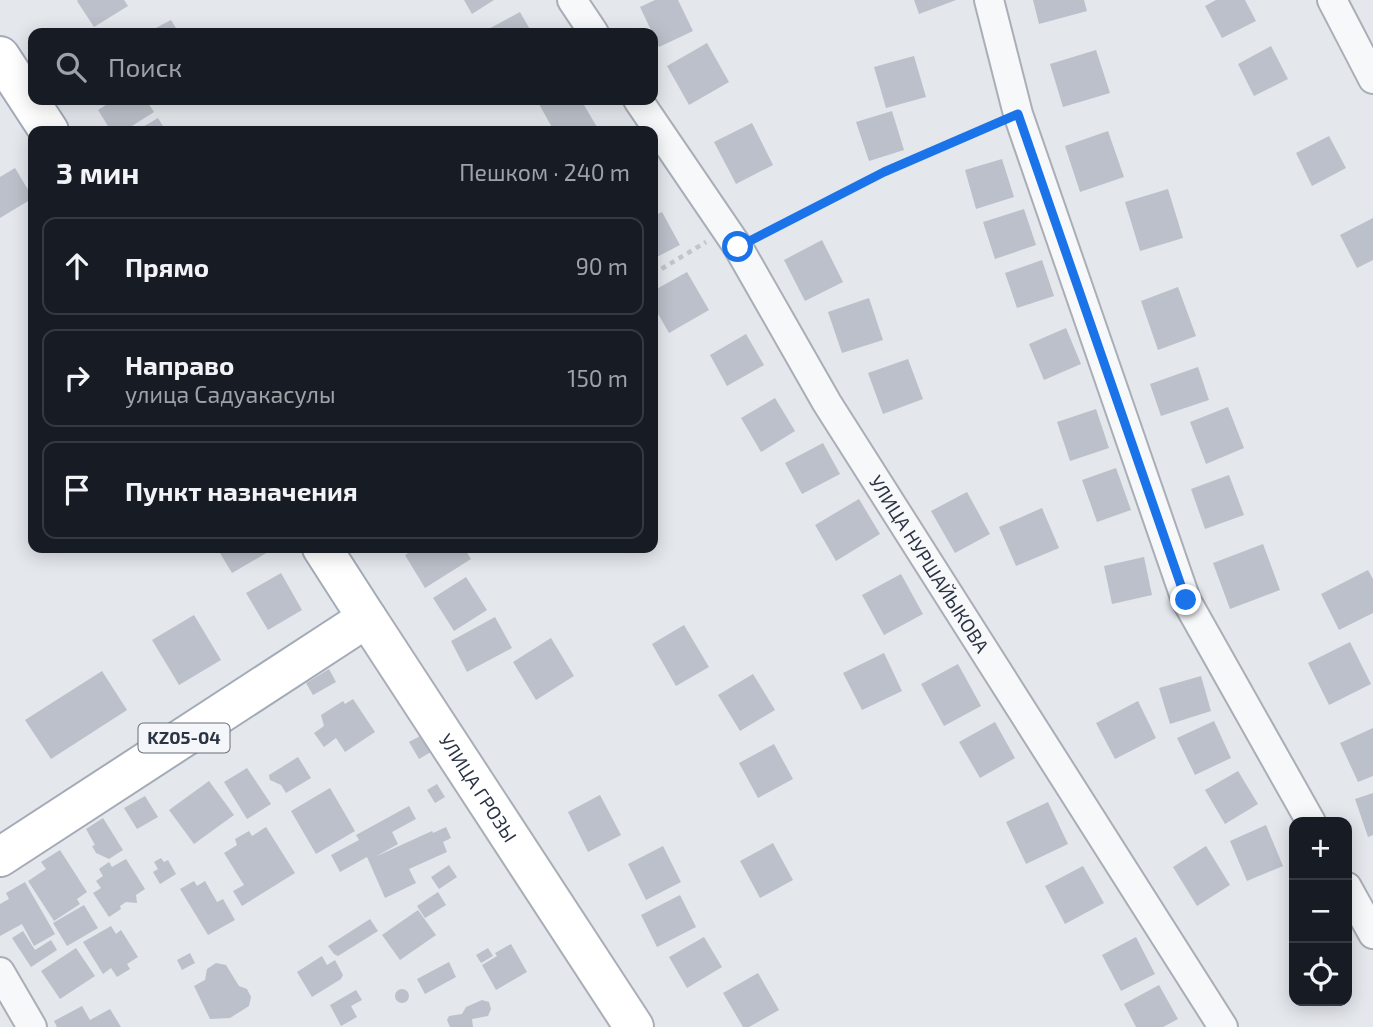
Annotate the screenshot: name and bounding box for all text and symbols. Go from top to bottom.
search box [28,28,658,105]
icon: search [52,48,90,86]
text: Поиск [108,51,182,82]
text: 3 мин [56,154,140,190]
text: Пешком · 240 m [459,158,630,186]
route start [722,231,753,262]
icon: ahead [58,247,96,285]
text: Прямо [125,251,209,282]
text: 90 m [576,252,628,280]
text: Направо [125,349,234,380]
icon: right [58,359,96,397]
text: 150 m [567,364,628,392]
text: улица Садуакасулы [125,380,336,408]
icon: arrive [58,471,96,509]
street label: УЛИЦА НУРШАЙЫКОВА [865,471,994,657]
text: Пункт назначения [125,475,358,506]
route end [1170,584,1201,615]
road number: KZ05-04 [138,724,230,752]
street label: УЛИЦА ГРОЗЫ [435,729,522,846]
map controls [1289,817,1352,1006]
button: + [1289,817,1352,880]
button: − [1289,880,1352,943]
button: locate [1289,943,1352,1006]

